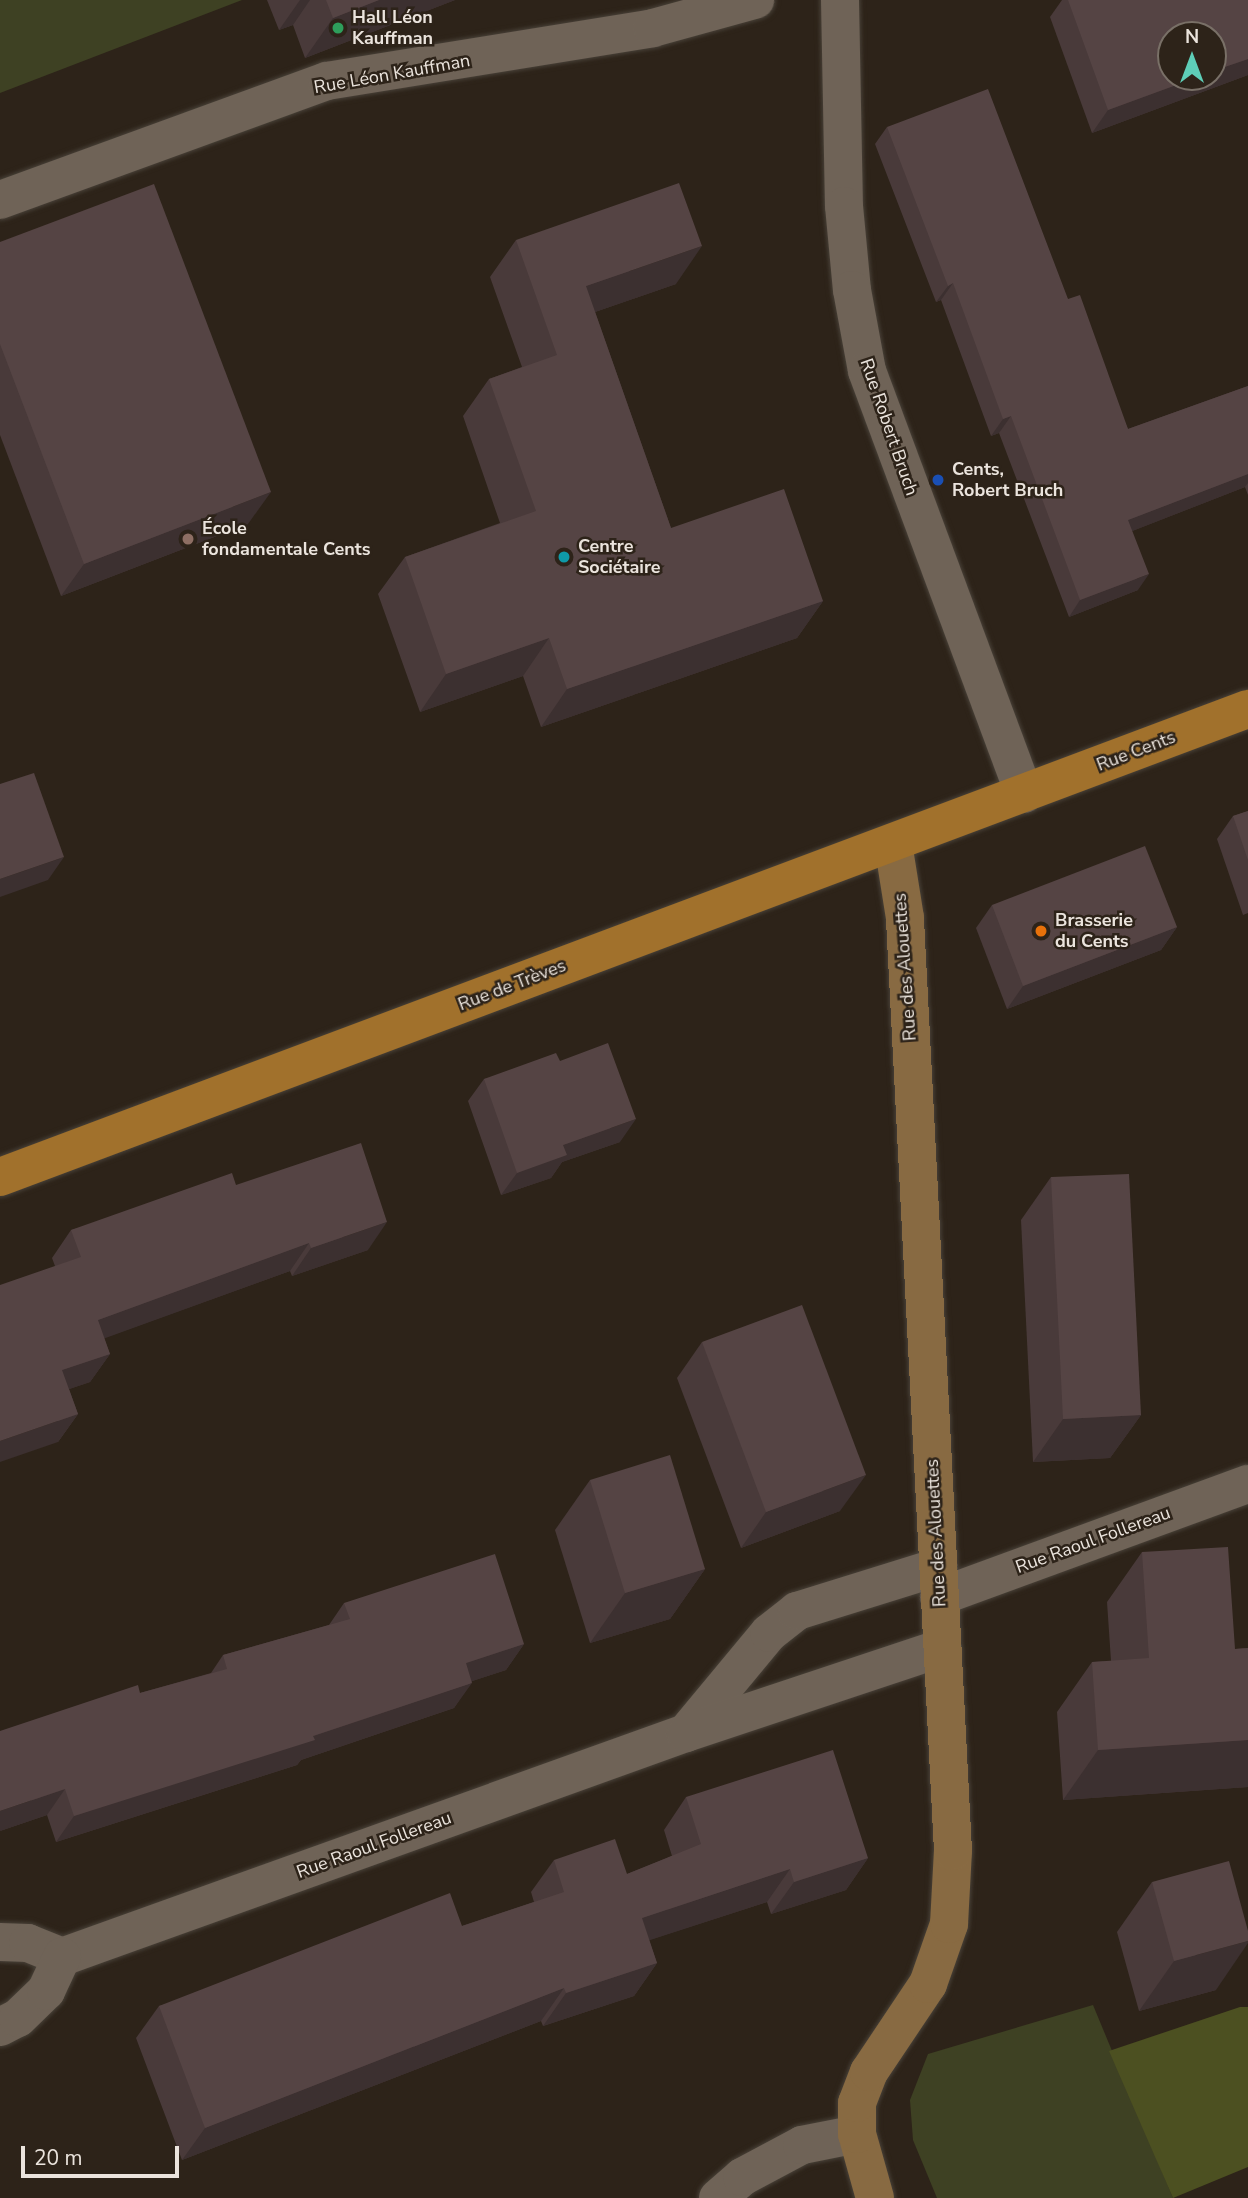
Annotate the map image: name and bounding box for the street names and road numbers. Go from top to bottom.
street label: Rue Léon Kauffman [312,50,472,98]
street label: Rue Robert Bruch [855,356,923,498]
street label: Rue Cents [1094,726,1178,776]
street label: Rue des Alouettes [889,892,921,1042]
street label: Rue de Trèves [455,955,569,1015]
street label: Rue des Alouettes [921,1458,951,1608]
street label: Rue Raoul Follereau [1013,1502,1173,1578]
street label: Rue Raoul Follereau [294,1807,454,1883]

